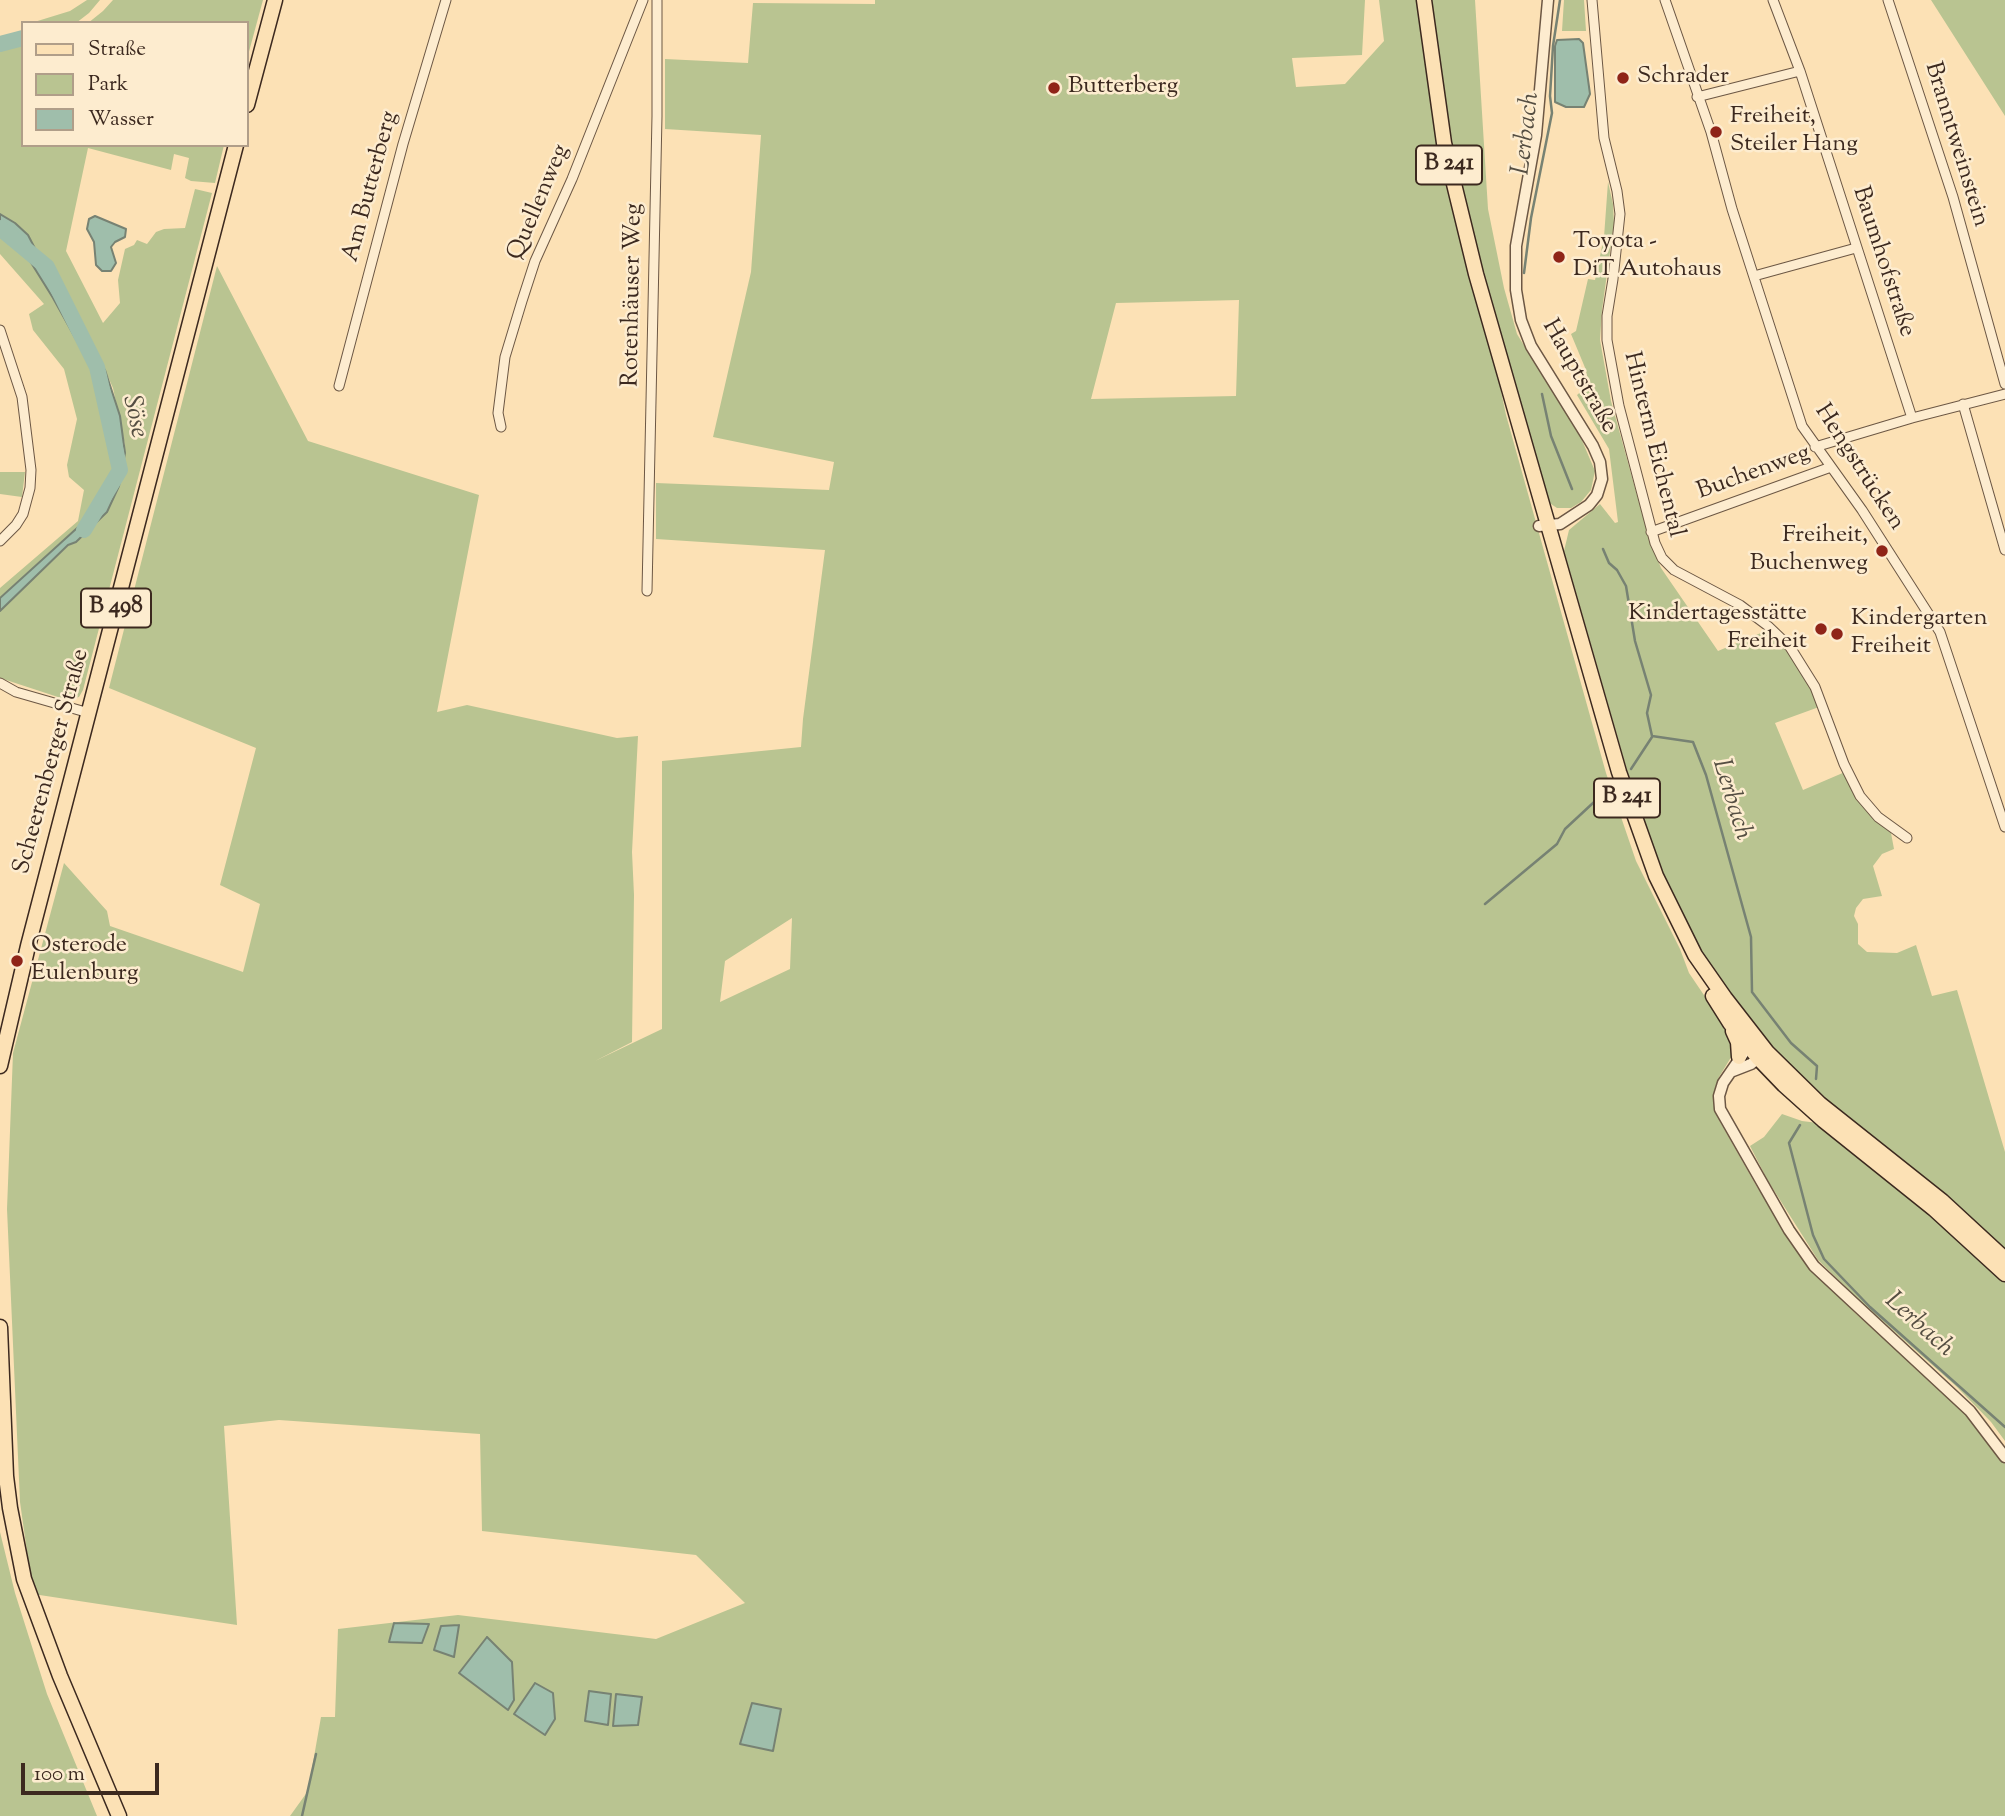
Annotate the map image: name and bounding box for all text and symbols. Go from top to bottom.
legend [21,21,248,147]
text: Straße [88,35,146,65]
street label: Branntweinstein [1916,59,1994,231]
place label: Schrader [1637,64,1729,92]
text: Park [88,70,128,100]
marker: Schrader [1615,70,1631,86]
place label: Butterberg [1068,74,1178,102]
marker: Butterberg [1046,80,1062,96]
water label: Lerbach [1507,91,1549,177]
place label: Freiheit, Steiler Hang [1730,104,1858,160]
text: Wasser [88,105,154,135]
street label: Am Butterberg [338,109,406,265]
marker: Freiheit, Steiler Hang [1708,124,1724,140]
street label: Quellenweg [503,141,577,265]
road number: B 241 [1416,146,1482,184]
street label: Baumhofstraße [1844,183,1920,341]
street label: Rotenhäuser Weg [618,203,650,387]
place label: Toyota - DiT Autohaus [1573,229,1721,285]
marker: Toyota - DiT Autohaus [1551,249,1567,265]
street label: Hauptstraße [1534,315,1622,439]
street label: Hinterm Eichental [1615,349,1689,541]
water label: Söse [113,393,153,441]
street label: Hengstrücken [1806,399,1910,537]
street label: Buchenweg [1693,440,1815,508]
place label: Freiheit, Buchenweg [1750,523,1868,579]
marker: Freiheit, Buchenweg [1874,543,1890,559]
road number: B 498 [81,588,151,628]
place label: Kindertagesstätte Freiheit [1628,601,1807,657]
place label: Kindergarten Freiheit [1851,606,1988,662]
marker: Kindertagesstätte Freiheit [1813,621,1829,637]
marker: Kindergarten Freiheit [1829,626,1845,642]
street label: Scheerenberger Straße [9,646,97,878]
water label: Lerbach [1703,756,1757,844]
road number: B 241 [1594,778,1660,818]
place label: Osterode Eulenburg [31,933,139,989]
marker: Osterode Eulenburg [9,953,25,969]
water label: Lerbach [1877,1287,1959,1365]
scale bar [24,1750,163,1794]
text: 100 m [34,1760,85,1790]

